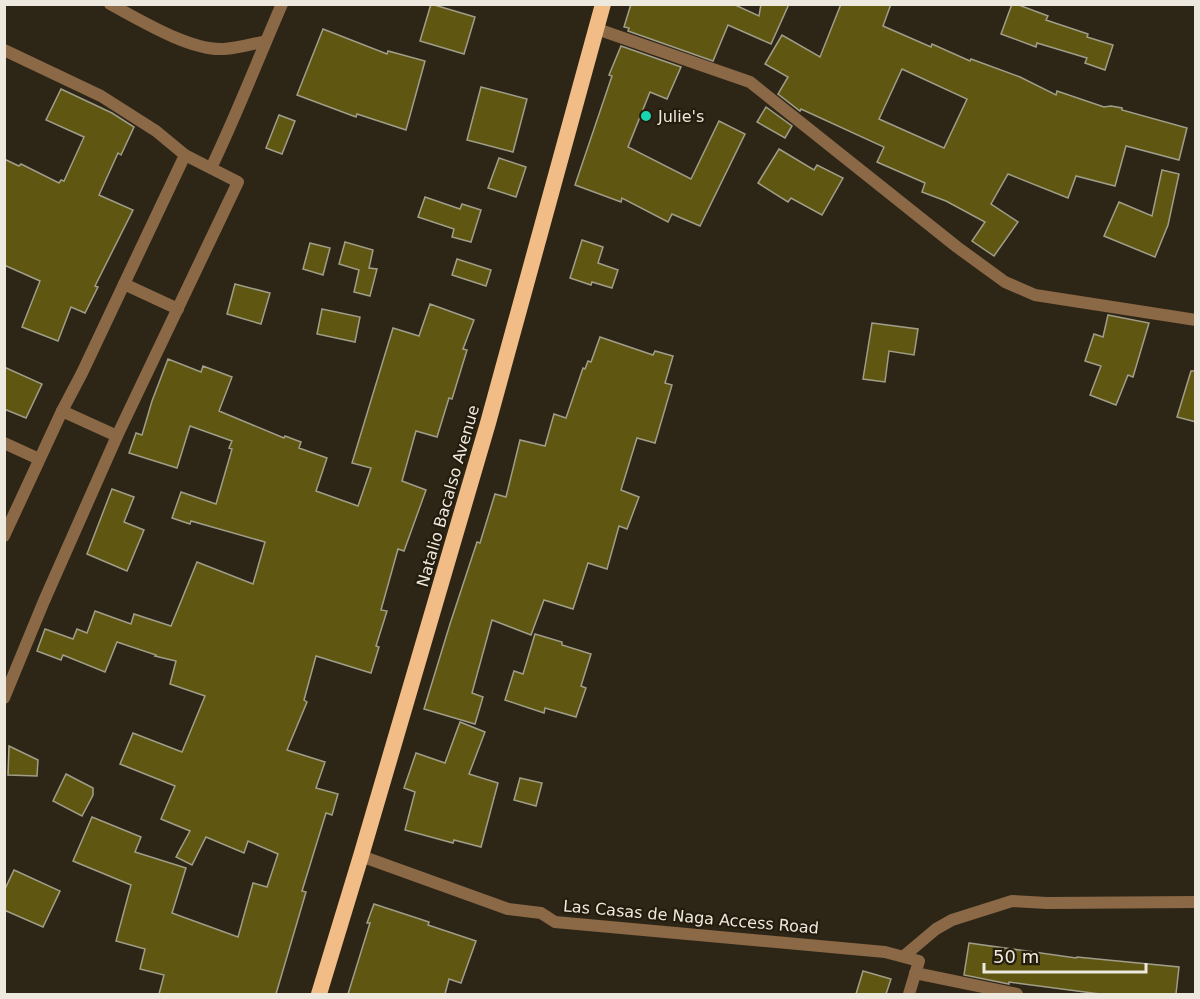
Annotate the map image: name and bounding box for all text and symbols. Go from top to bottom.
place label: Julie's [657,107,704,126]
marker: Julie's [639,109,653,123]
street label: Natalio Bacalso Avenue [413,403,483,589]
street label: Las Casas de Naga Access Road [562,896,820,938]
scale bar [984,936,1146,974]
text: 50 m [993,946,1039,967]

